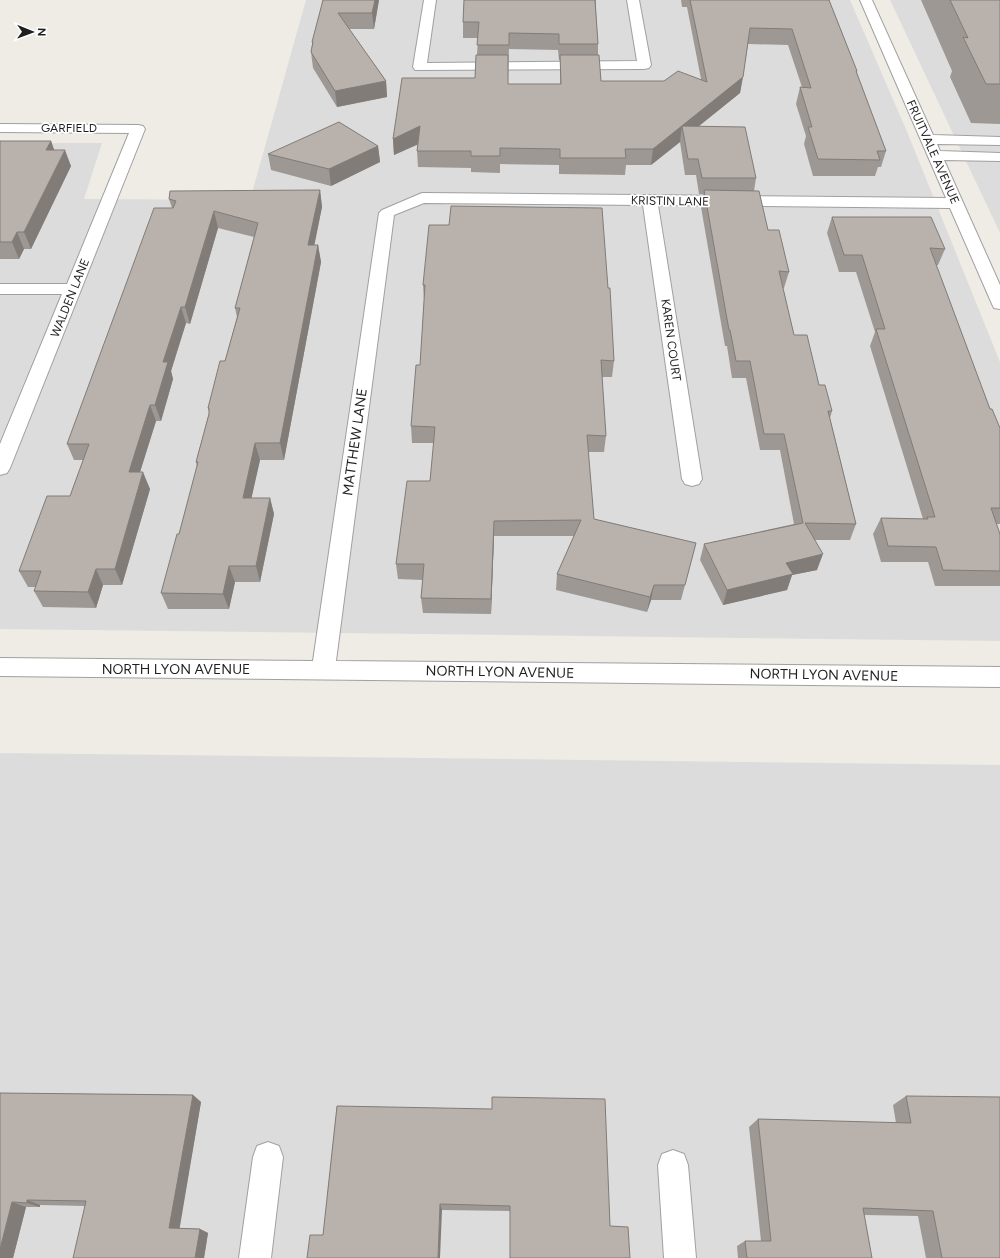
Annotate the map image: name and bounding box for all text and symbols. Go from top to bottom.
north arrow [12,12,52,52]
text: N [35,28,48,37]
street label: FRUITVALE AVENUE [904,98,962,206]
street label: GARFIELD [41,121,97,135]
street label: KRISTIN LANE [631,193,709,209]
street label: WALDEN LANE [48,257,92,339]
street label: KAREN COURT [658,298,684,382]
street label: MATTHEW LANE [339,387,371,497]
street label: NORTH LYON AVENUE [102,661,250,678]
street label: NORTH LYON AVENUE [426,662,574,682]
street label: NORTH LYON AVENUE [750,665,898,685]

